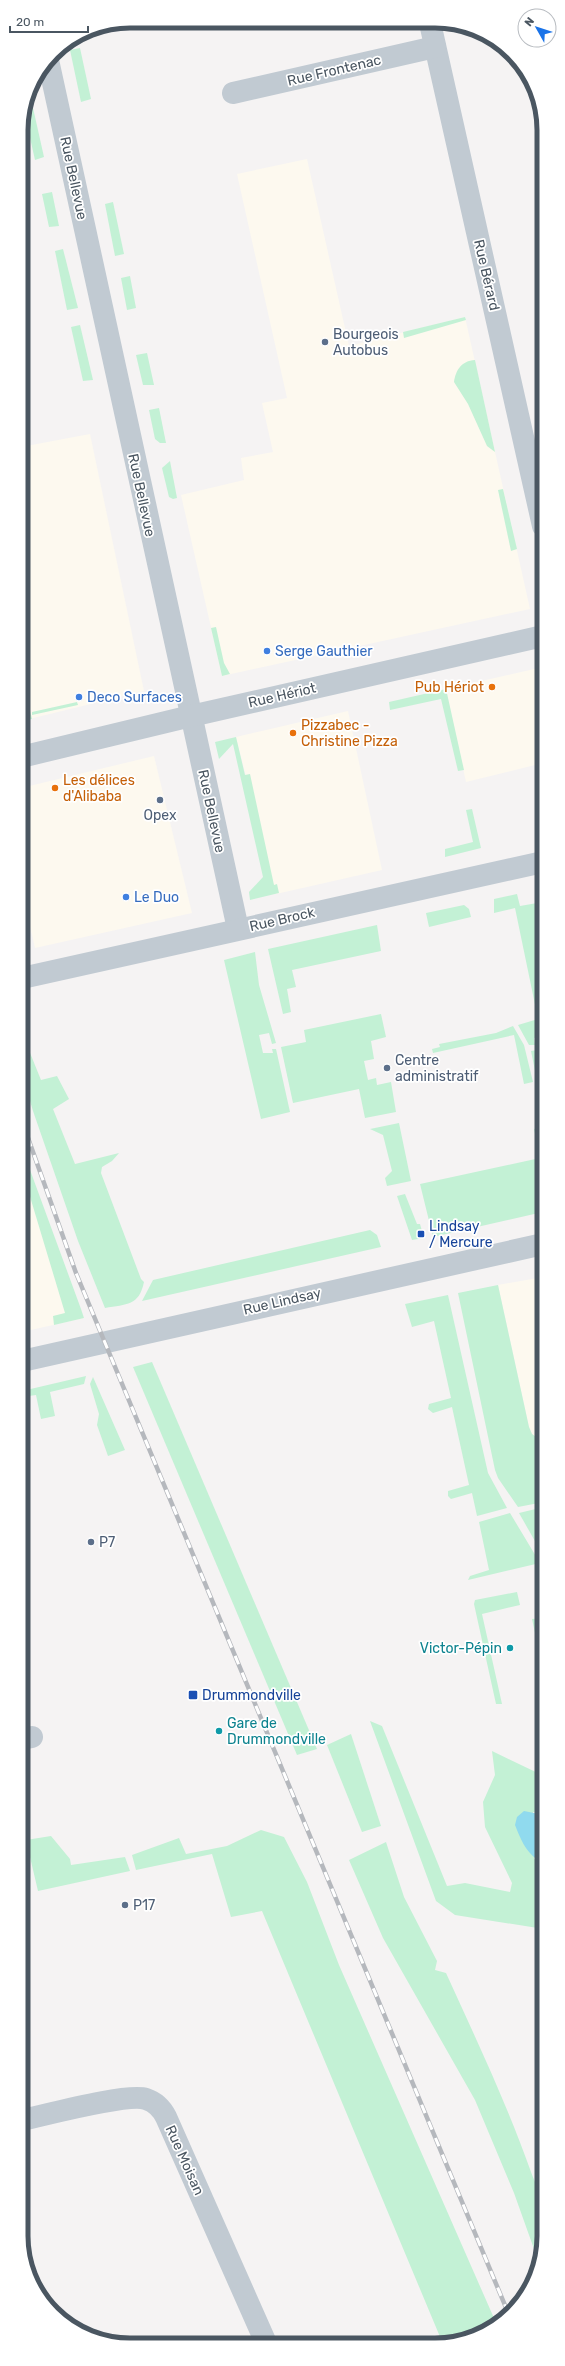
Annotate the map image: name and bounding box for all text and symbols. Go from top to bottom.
scale bar [10,8,88,34]
north arrow [517,8,557,48]
text: 20 m [16,15,44,29]
text: N [522,15,537,29]
street label: Rue Frontenac [286,51,383,90]
street label: Rue Bellevue [56,135,91,221]
street label: Rue Bérard [470,238,503,312]
place label: Bourgeois Autobus [333,326,399,359]
marker: Bourgeois Autobus [320,337,330,347]
street label: Rue Bellevue [124,452,159,538]
place label: Serge Gauthier [275,643,373,660]
marker: Serge Gauthier [262,646,272,656]
street label: Rue Hériot [247,679,318,712]
place label: Pub Hériot [415,679,485,696]
marker: Pub Hériot [487,682,497,692]
place label: Deco Surfaces [87,689,182,706]
marker: Deco Surfaces [74,692,84,702]
place label: Pizzabec - Christine Pizza [301,717,398,750]
marker: Pizzabec - Christine Pizza [288,728,298,738]
street label: Rue Bellevue [194,768,229,854]
place label: Les délices d'Alibaba [63,772,135,805]
marker: Les délices d'Alibaba [50,783,60,793]
marker: Opex [155,795,165,805]
place label: Opex [143,807,177,824]
place label: Le Duo [134,889,179,906]
marker: Le Duo [121,892,131,902]
street label: Rue Brock [248,904,317,935]
place label: Centre administratif [395,1052,479,1085]
marker: Centre administratif [382,1063,392,1073]
place label: Lindsay / Mercure [429,1218,493,1251]
marker: Lindsay / Mercure [416,1229,426,1239]
street label: Rue Lindsay [242,1284,323,1319]
place label: P7 [99,1534,115,1551]
marker: P7 [86,1537,96,1547]
place label: Victor-Pépin [420,1640,502,1657]
marker: Victor-Pépin [505,1643,515,1653]
place label: Drummondville [202,1687,301,1704]
marker: Drummondville [187,1689,199,1701]
place label: Gare de Drummondville [227,1715,326,1748]
marker: Gare de Drummondville [214,1726,224,1736]
place label: P17 [133,1897,155,1914]
marker: P17 [120,1900,130,1910]
street label: Rue Moisan [162,2123,208,2198]

